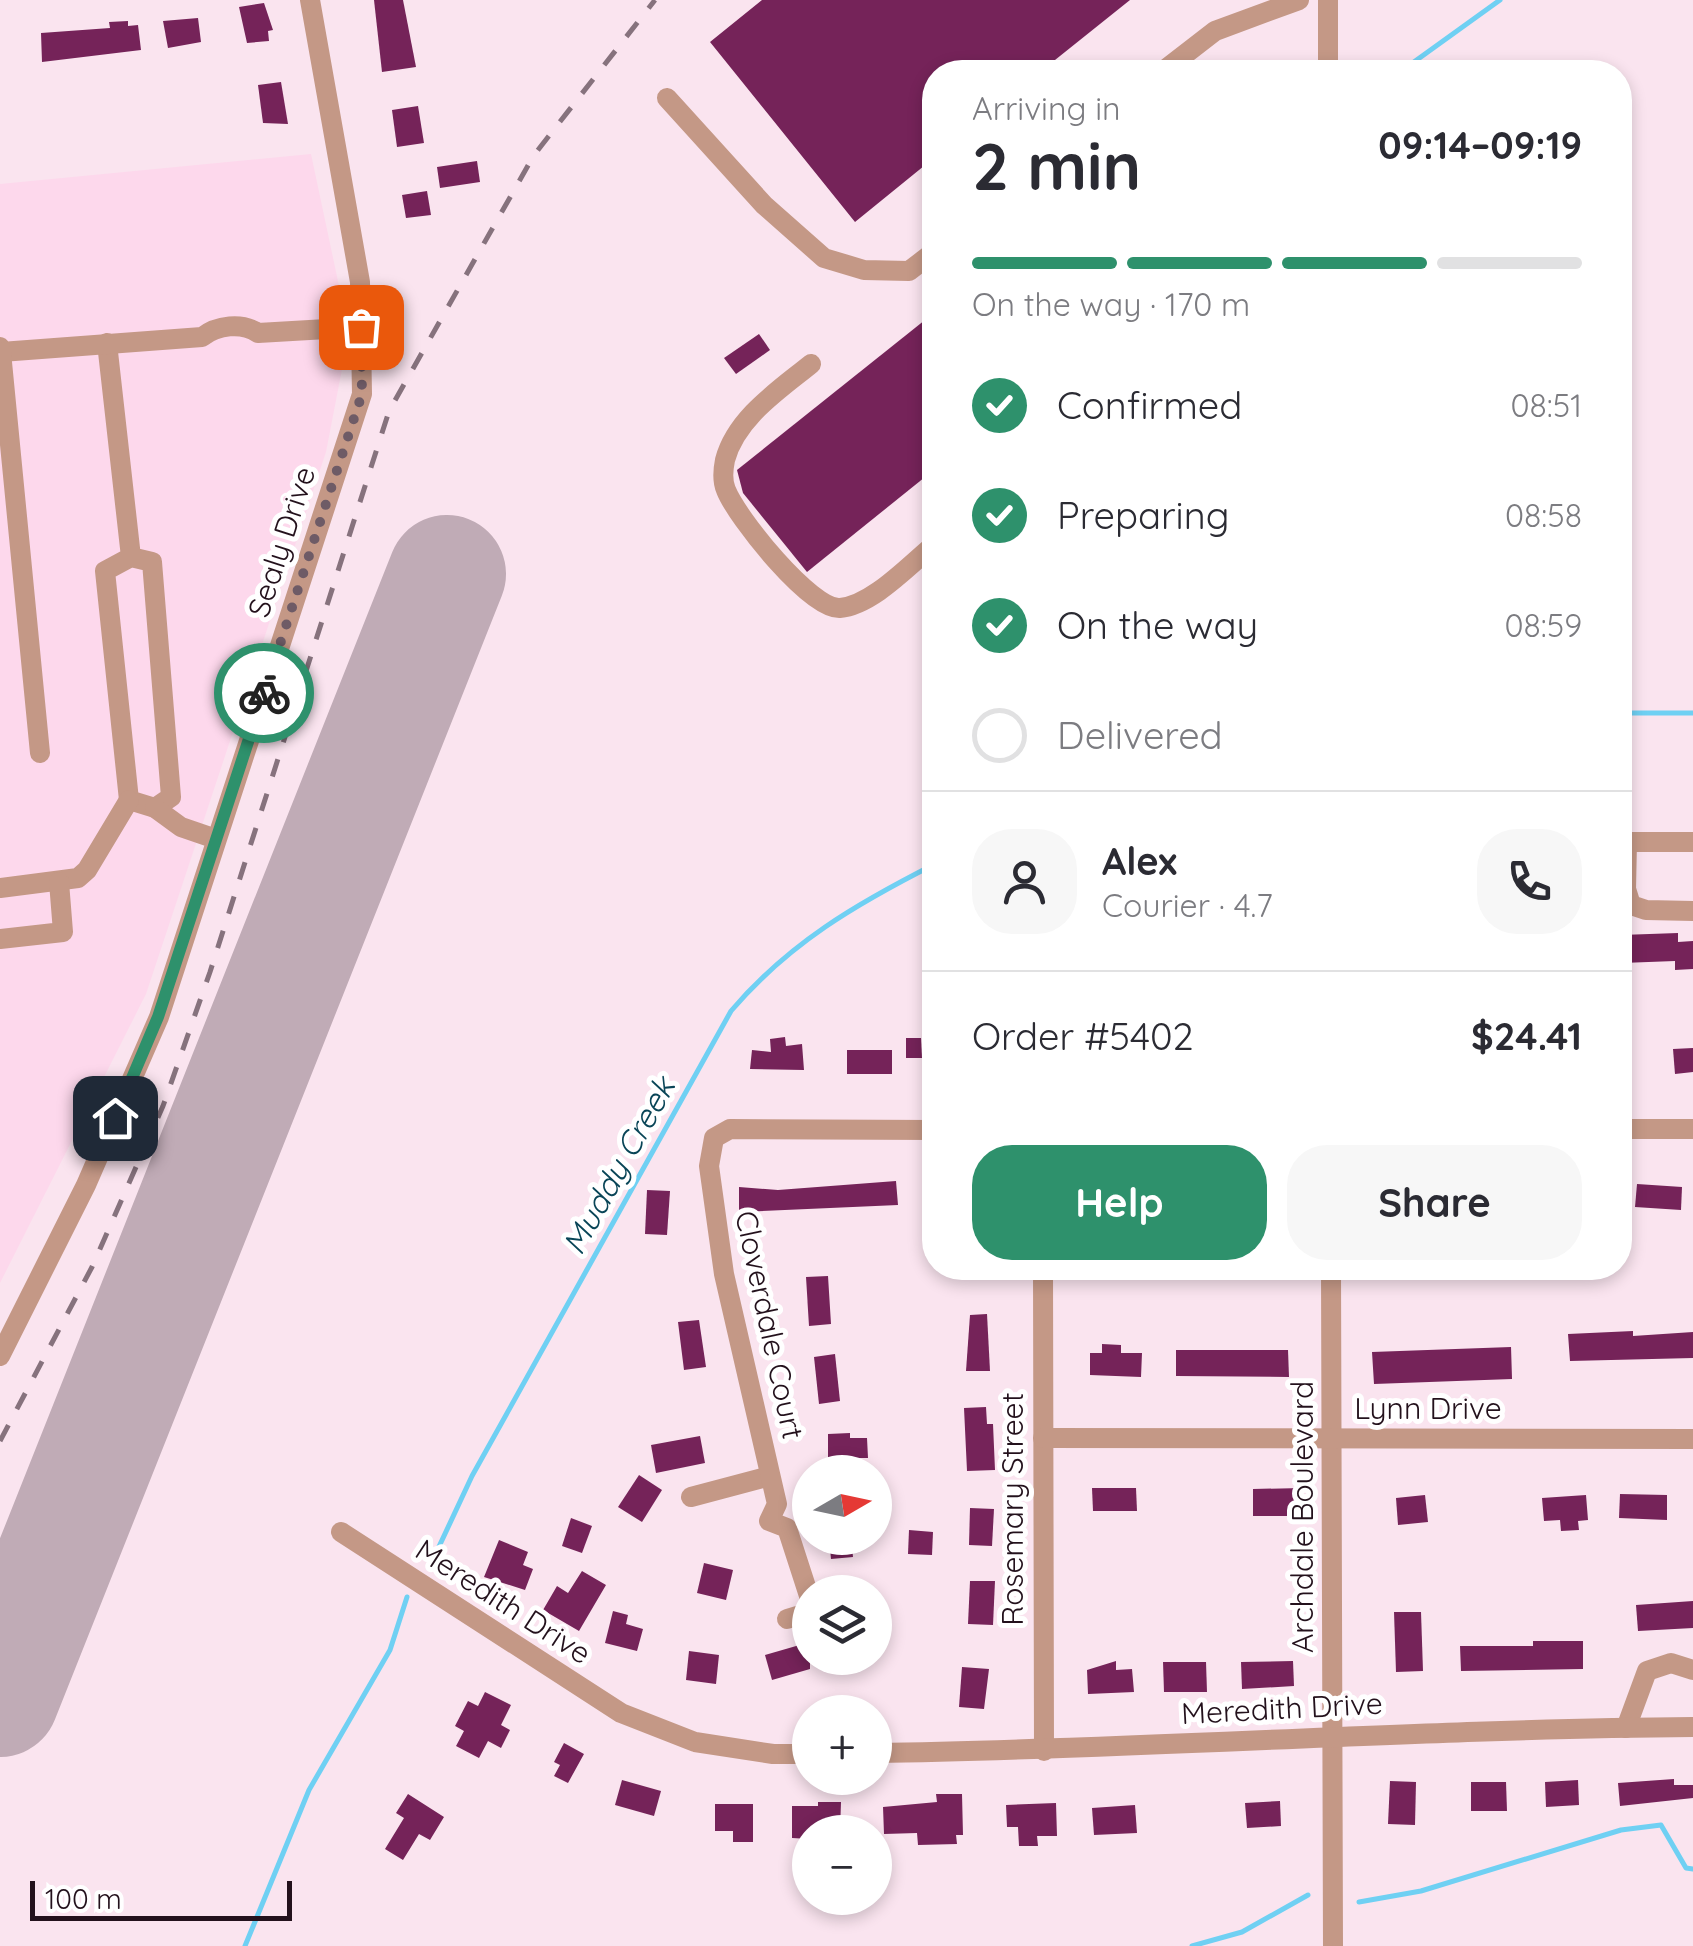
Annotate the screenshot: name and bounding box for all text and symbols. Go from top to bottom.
text: Arriving in [972,88,1121,128]
text: 09:14–09:19 [1378,121,1582,169]
text: 2 min [972,125,1141,206]
text: On the way · 170 m [972,284,1250,324]
pin [319,285,404,370]
icon: bag [334,300,389,355]
icon: check [972,378,1027,433]
text: Confirmed [1057,381,1242,429]
text: 08:51 [1510,385,1582,425]
street label: Sealy Drive [239,462,323,622]
icon: check [972,488,1027,543]
text: Preparing [1057,491,1229,539]
text: 08:58 [1505,495,1582,535]
icon: check [972,598,1027,653]
text: On the way [1057,601,1258,649]
text: 08:59 [1504,605,1582,645]
courier [214,643,314,743]
icon: bike [237,666,292,721]
text: Delivered [1057,711,1223,759]
button: person [972,829,1077,934]
button: phone [1477,829,1582,934]
text: Alex [1102,837,1177,885]
text: Courier · 4.7 [1102,885,1273,925]
text: Order #5402 [972,1012,1194,1060]
text: $24.41 [1471,1012,1582,1060]
water label: Muddy Creek [553,1068,685,1261]
pin [73,1076,158,1161]
icon: home [88,1091,143,1146]
button: Help [972,1145,1267,1260]
button: Share [1287,1145,1582,1260]
street label: Cloverdale Court [727,1207,813,1442]
street label: Archdale Boulevard [1283,1381,1321,1653]
street label: Lynn Drive [1354,1389,1502,1427]
street label: Rosemary Street [993,1392,1031,1626]
north arrow [792,1455,892,1555]
map controls [792,1455,892,1915]
street label: Meredith Drive [409,1530,599,1672]
button: layers [792,1575,892,1675]
street label: Meredith Drive [1180,1684,1384,1732]
button: + [792,1695,892,1795]
button: − [792,1815,892,1915]
scale bar [30,1876,292,1920]
text: 100 m [45,1881,122,1916]

